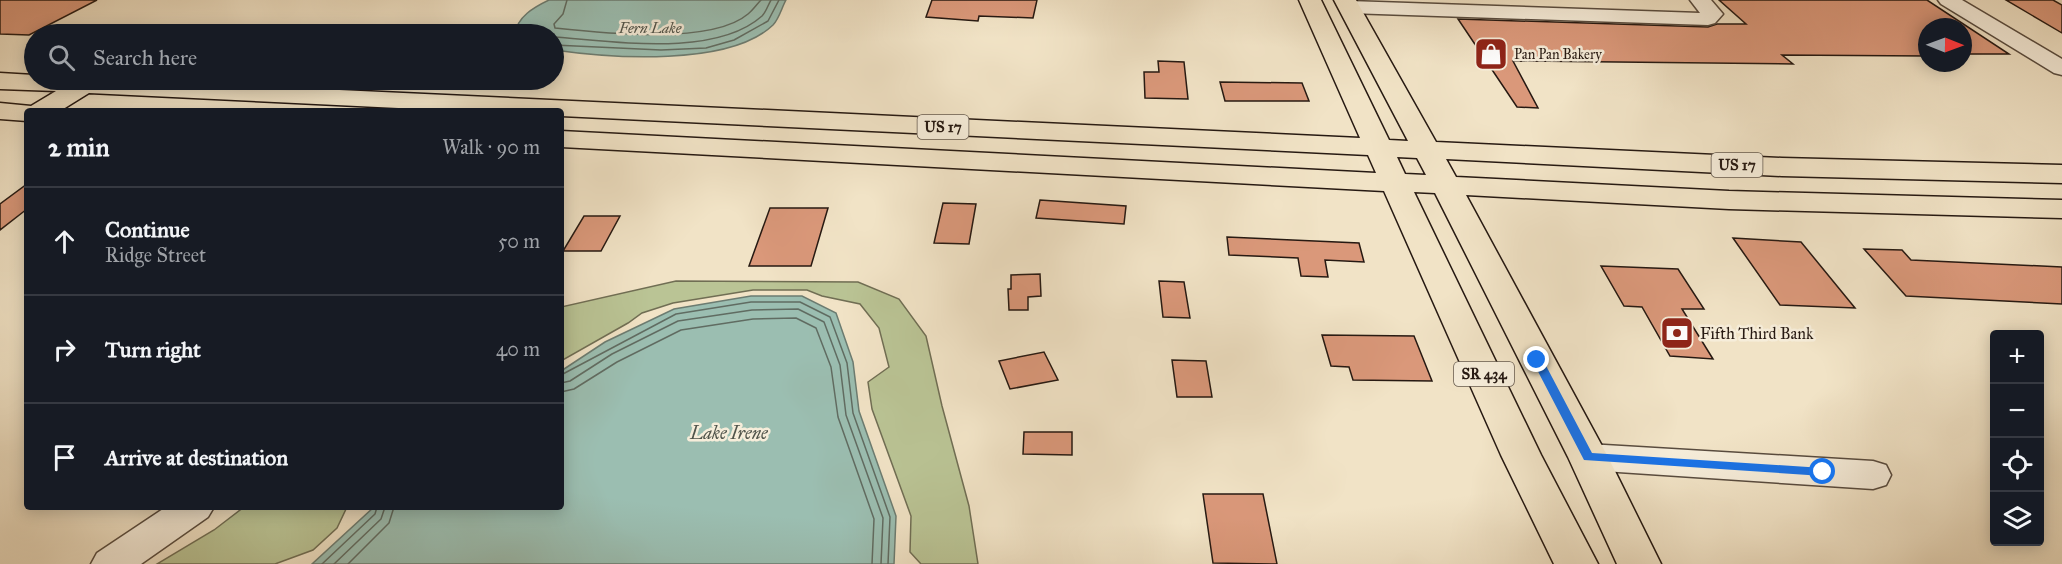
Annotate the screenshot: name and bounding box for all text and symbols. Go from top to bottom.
north arrow [1918,18,1972,72]
water label: Fern Lake [618,19,682,37]
search box [24,24,564,90]
shop icon: Pan Pan Bakery [1473,36,1509,72]
icon: search [45,41,78,74]
text: Search here [93,44,197,71]
place label: Pan Pan Bakery [1514,46,1602,63]
road number: US 17 [918,115,968,139]
text: 2 min [48,131,109,163]
text: Walk · 90 m [442,135,540,159]
road number: US 17 [1712,153,1762,177]
text: Continue [105,216,190,243]
icon: ahead [48,225,81,258]
text: 50 m [498,229,540,253]
text: Ridge Street [105,243,206,267]
bank icon: Fifth Third Bank [1659,315,1695,351]
place label: Fifth Third Bank [1700,324,1814,343]
map controls [1990,330,2044,546]
button: + [1990,330,2044,384]
icon: right [48,333,81,366]
text: Turn right [105,336,201,363]
text: 40 m [496,337,540,361]
route end [1523,346,1549,372]
road number: SR 434 [1454,362,1514,386]
button: − [1990,384,2044,438]
water label: Lake Irene [689,422,769,444]
button: locate [1990,438,2044,492]
icon: arrive [48,441,81,474]
text: Arrive at destination [105,444,288,471]
route start [1809,458,1835,484]
button: layers [1990,492,2044,546]

